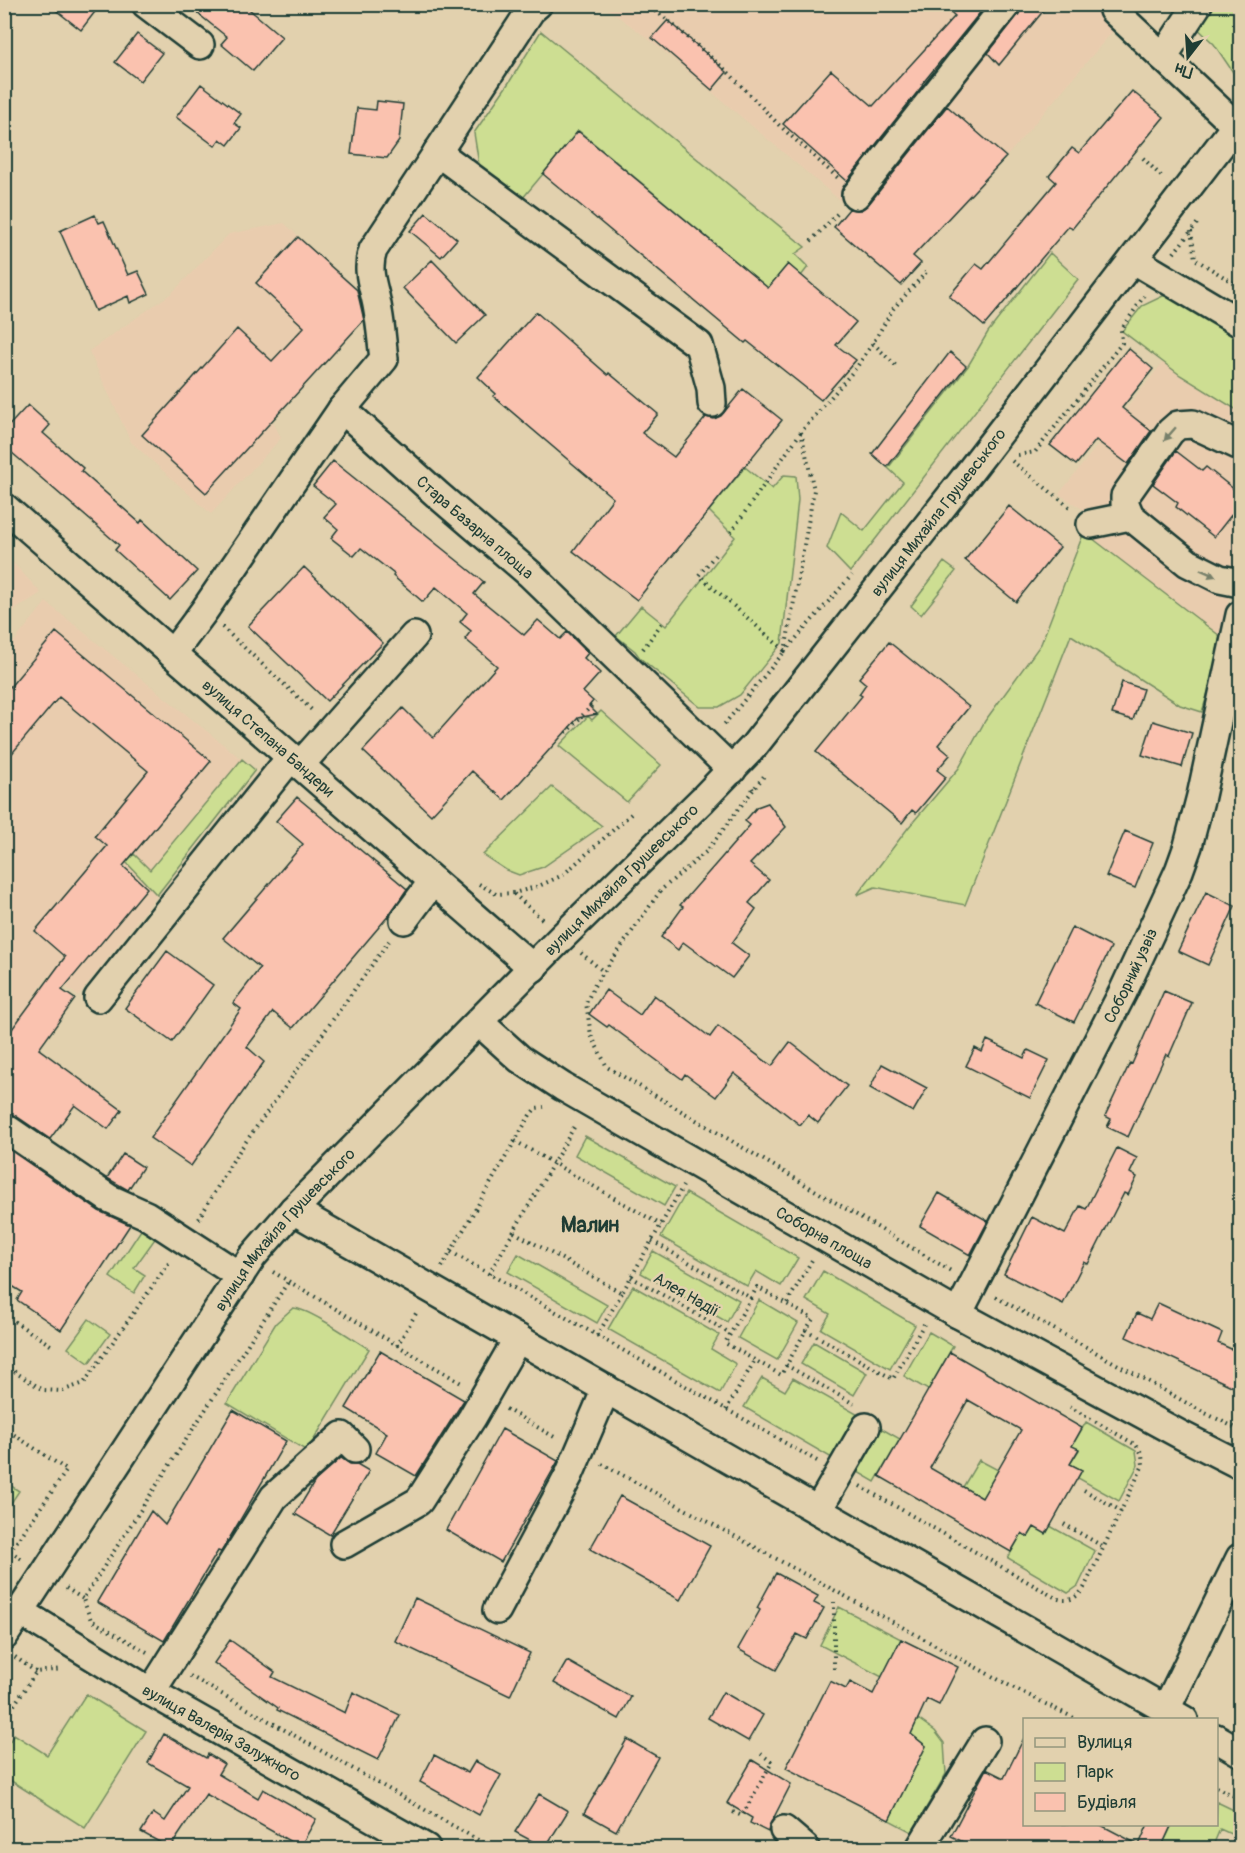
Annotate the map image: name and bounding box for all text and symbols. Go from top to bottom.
north arrow [1158,27,1218,87]
text: Пн [1173,58,1195,83]
street label: вулиця Михайла Грушевського [867,424,1011,601]
one-way arrow [1164,426,1177,441]
street label: Стара Базарна площа [412,472,537,584]
one-way arrow [1199,568,1217,578]
street label: вулиця Степана Бандери [198,675,338,801]
street label: вулиця Михайла Грушевського [540,800,703,960]
street label: Соборний узвіз [1100,925,1162,1027]
street label: вулиця Михайла Грушевського [211,1144,360,1315]
street label: Соборна площа [772,1202,876,1274]
district label: Малин [561,1211,619,1239]
street label: Алея Надії [650,1268,723,1322]
street label: вулиця Валерія Залужного [138,1680,304,1786]
legend [1023,1718,1218,1826]
text: Вулиця [1077,1731,1132,1754]
text: Парк [1077,1761,1114,1784]
text: Будівля [1077,1791,1136,1814]

